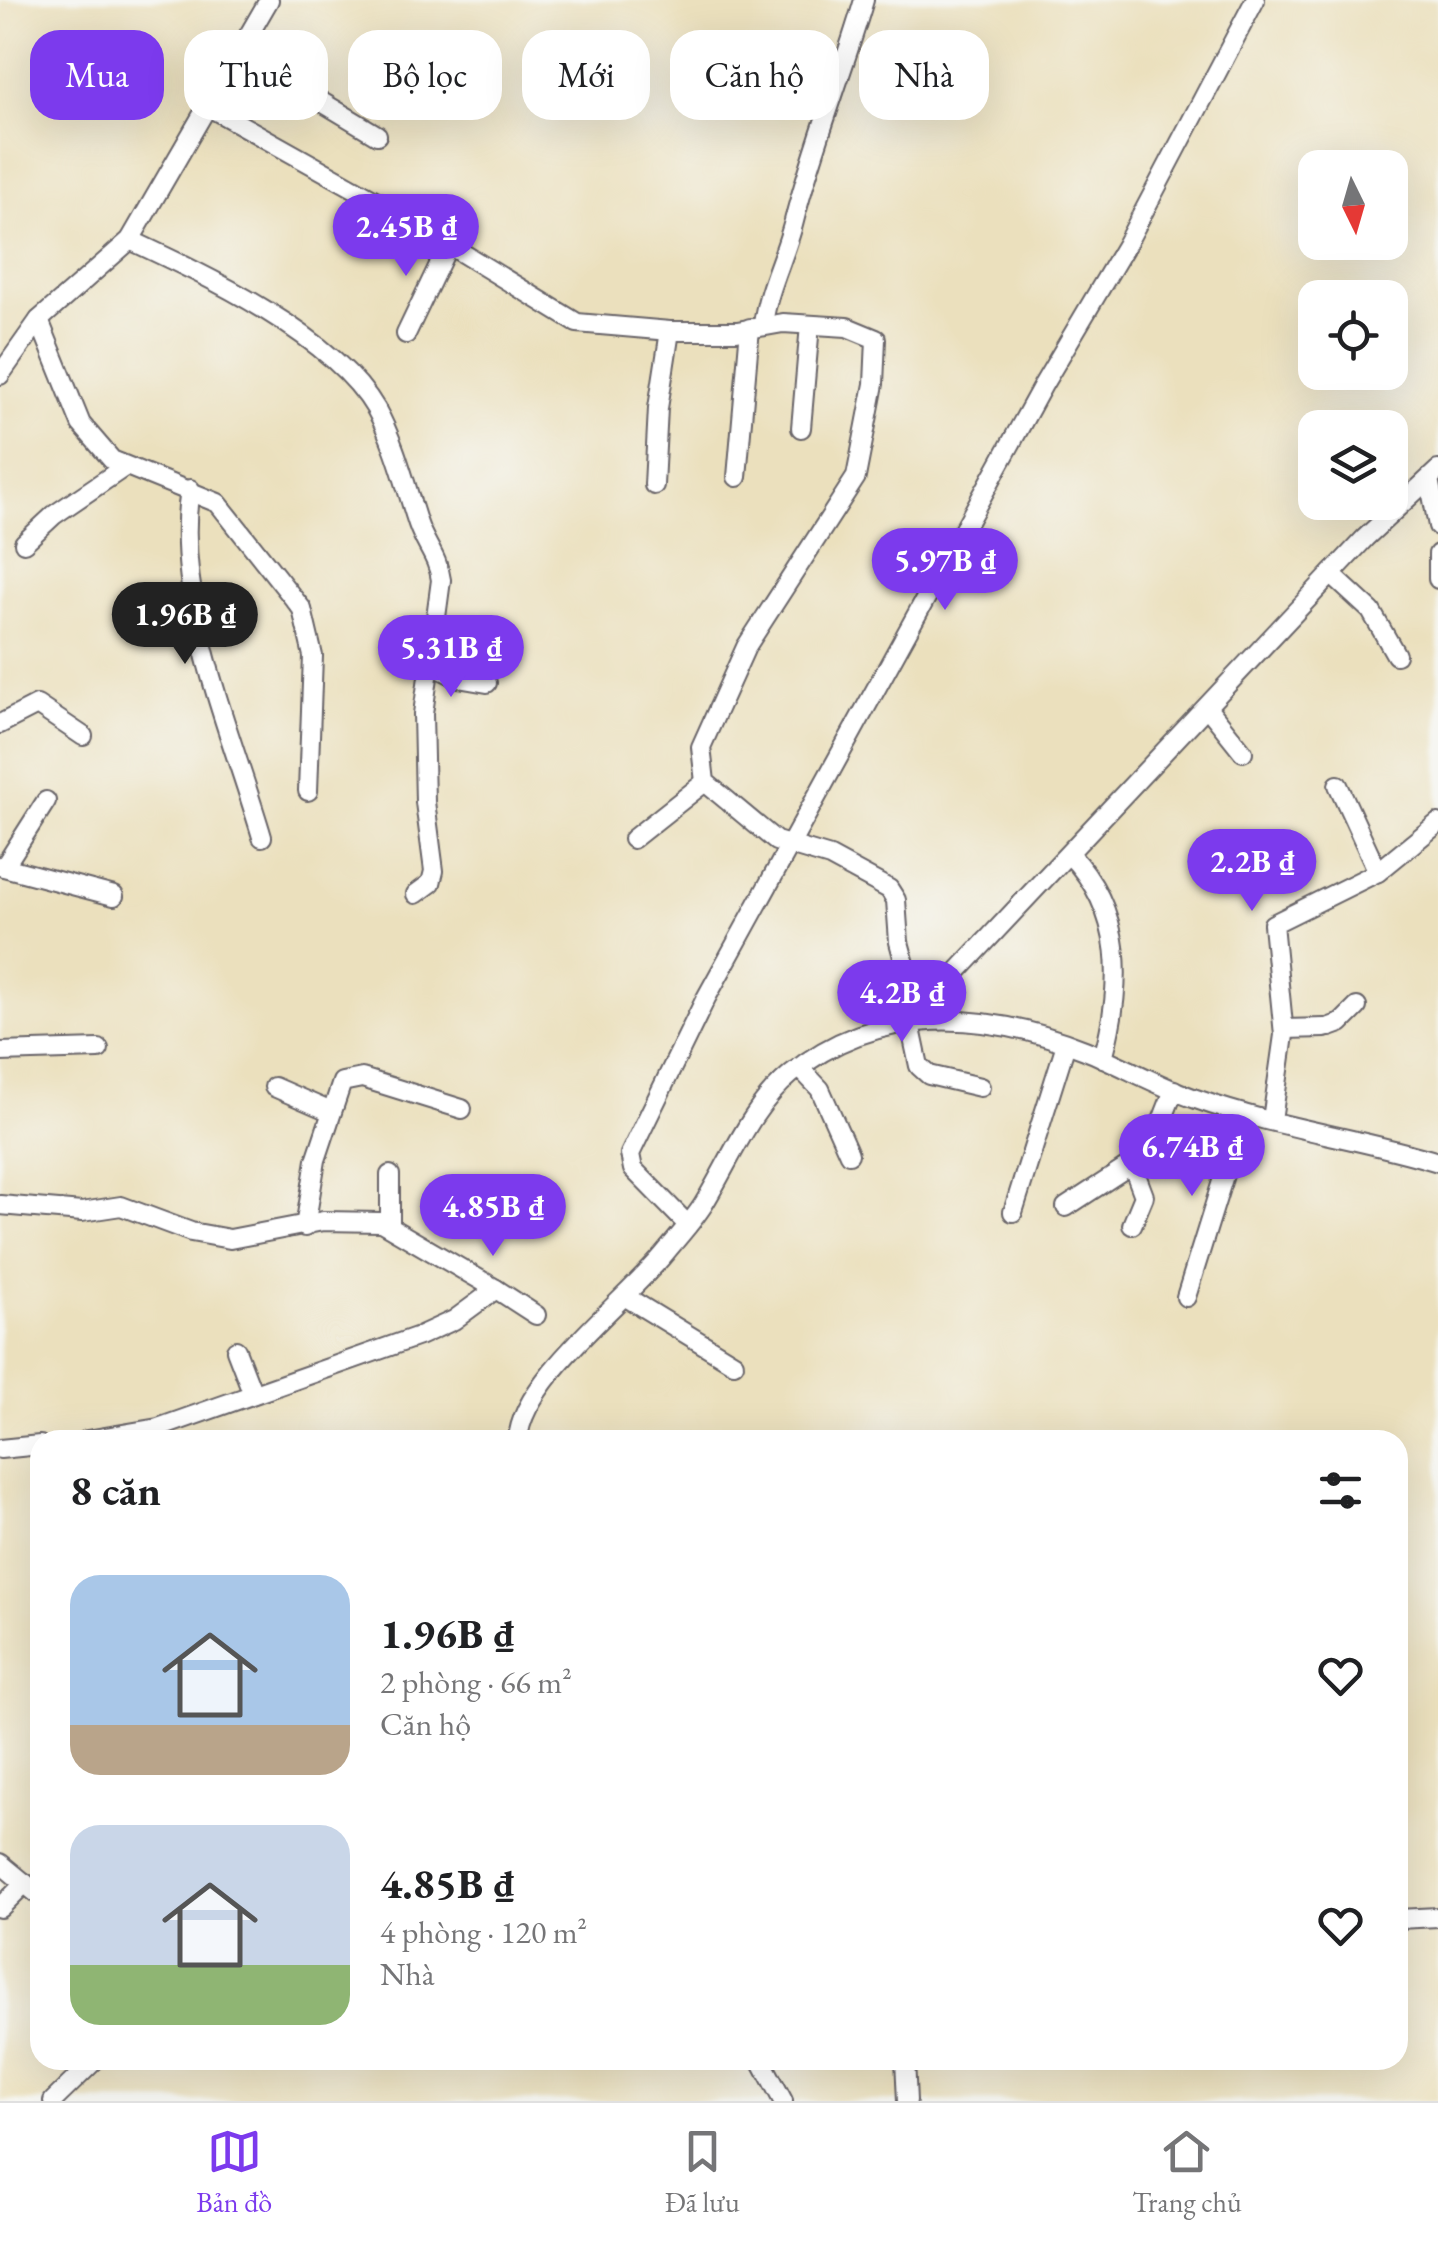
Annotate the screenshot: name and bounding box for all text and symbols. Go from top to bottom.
chip: Mua [30,30,164,120]
chip: Thuê [184,30,328,120]
chip: Bộ lọc [348,30,502,120]
chip: Mới [522,30,650,120]
chip: Căn hộ [670,30,839,120]
chip: Nhà [859,30,989,120]
north arrow [1298,150,1408,260]
map controls [1298,150,1408,520]
pin: 2.45B ₫ [314,194,498,279]
text: 2.45B ₫ [355,205,457,247]
button: locate [1298,280,1408,390]
button: layers [1298,410,1408,520]
pin: 5.97B ₫ [853,528,1037,613]
text: 5.97B ₫ [894,539,996,581]
pin: 1.96B ₫ [93,582,277,667]
text: 1.96B ₫ [134,593,236,635]
pin: 5.31B ₫ [359,615,543,700]
text: 5.31B ₫ [400,626,502,668]
pin: 2.2B ₫ [1171,829,1333,914]
text: 2.2B ₫ [1209,840,1295,882]
pin: 4.2B ₫ [821,960,983,1045]
text: 4.2B ₫ [859,971,945,1013]
pin: 6.74B ₫ [1100,1114,1284,1199]
text: 6.74B ₫ [1141,1125,1243,1167]
pin: 4.85B ₫ [401,1174,585,1259]
text: 4.85B ₫ [442,1185,544,1227]
text: 8 căn [70,1463,161,1518]
icon: filters [1313,1463,1368,1518]
text: 1.96B ₫ [380,1606,514,1661]
icon: home [150,1615,270,1735]
icon: heart [1313,1648,1368,1703]
text: 2 phòng · 66 m² [380,1661,572,1703]
text: Căn hộ [380,1703,471,1745]
text: 4.85B ₫ [380,1856,514,1911]
icon: home [150,1865,270,1985]
icon: heart [1313,1898,1368,1953]
text: 4 phòng · 120 m² [380,1911,587,1953]
text: Nhà [380,1953,435,1995]
tab: Bản đồ [196,2124,272,2220]
tab: Đã lưu [665,2124,740,2220]
tab: Trang chủ [1132,2124,1242,2220]

